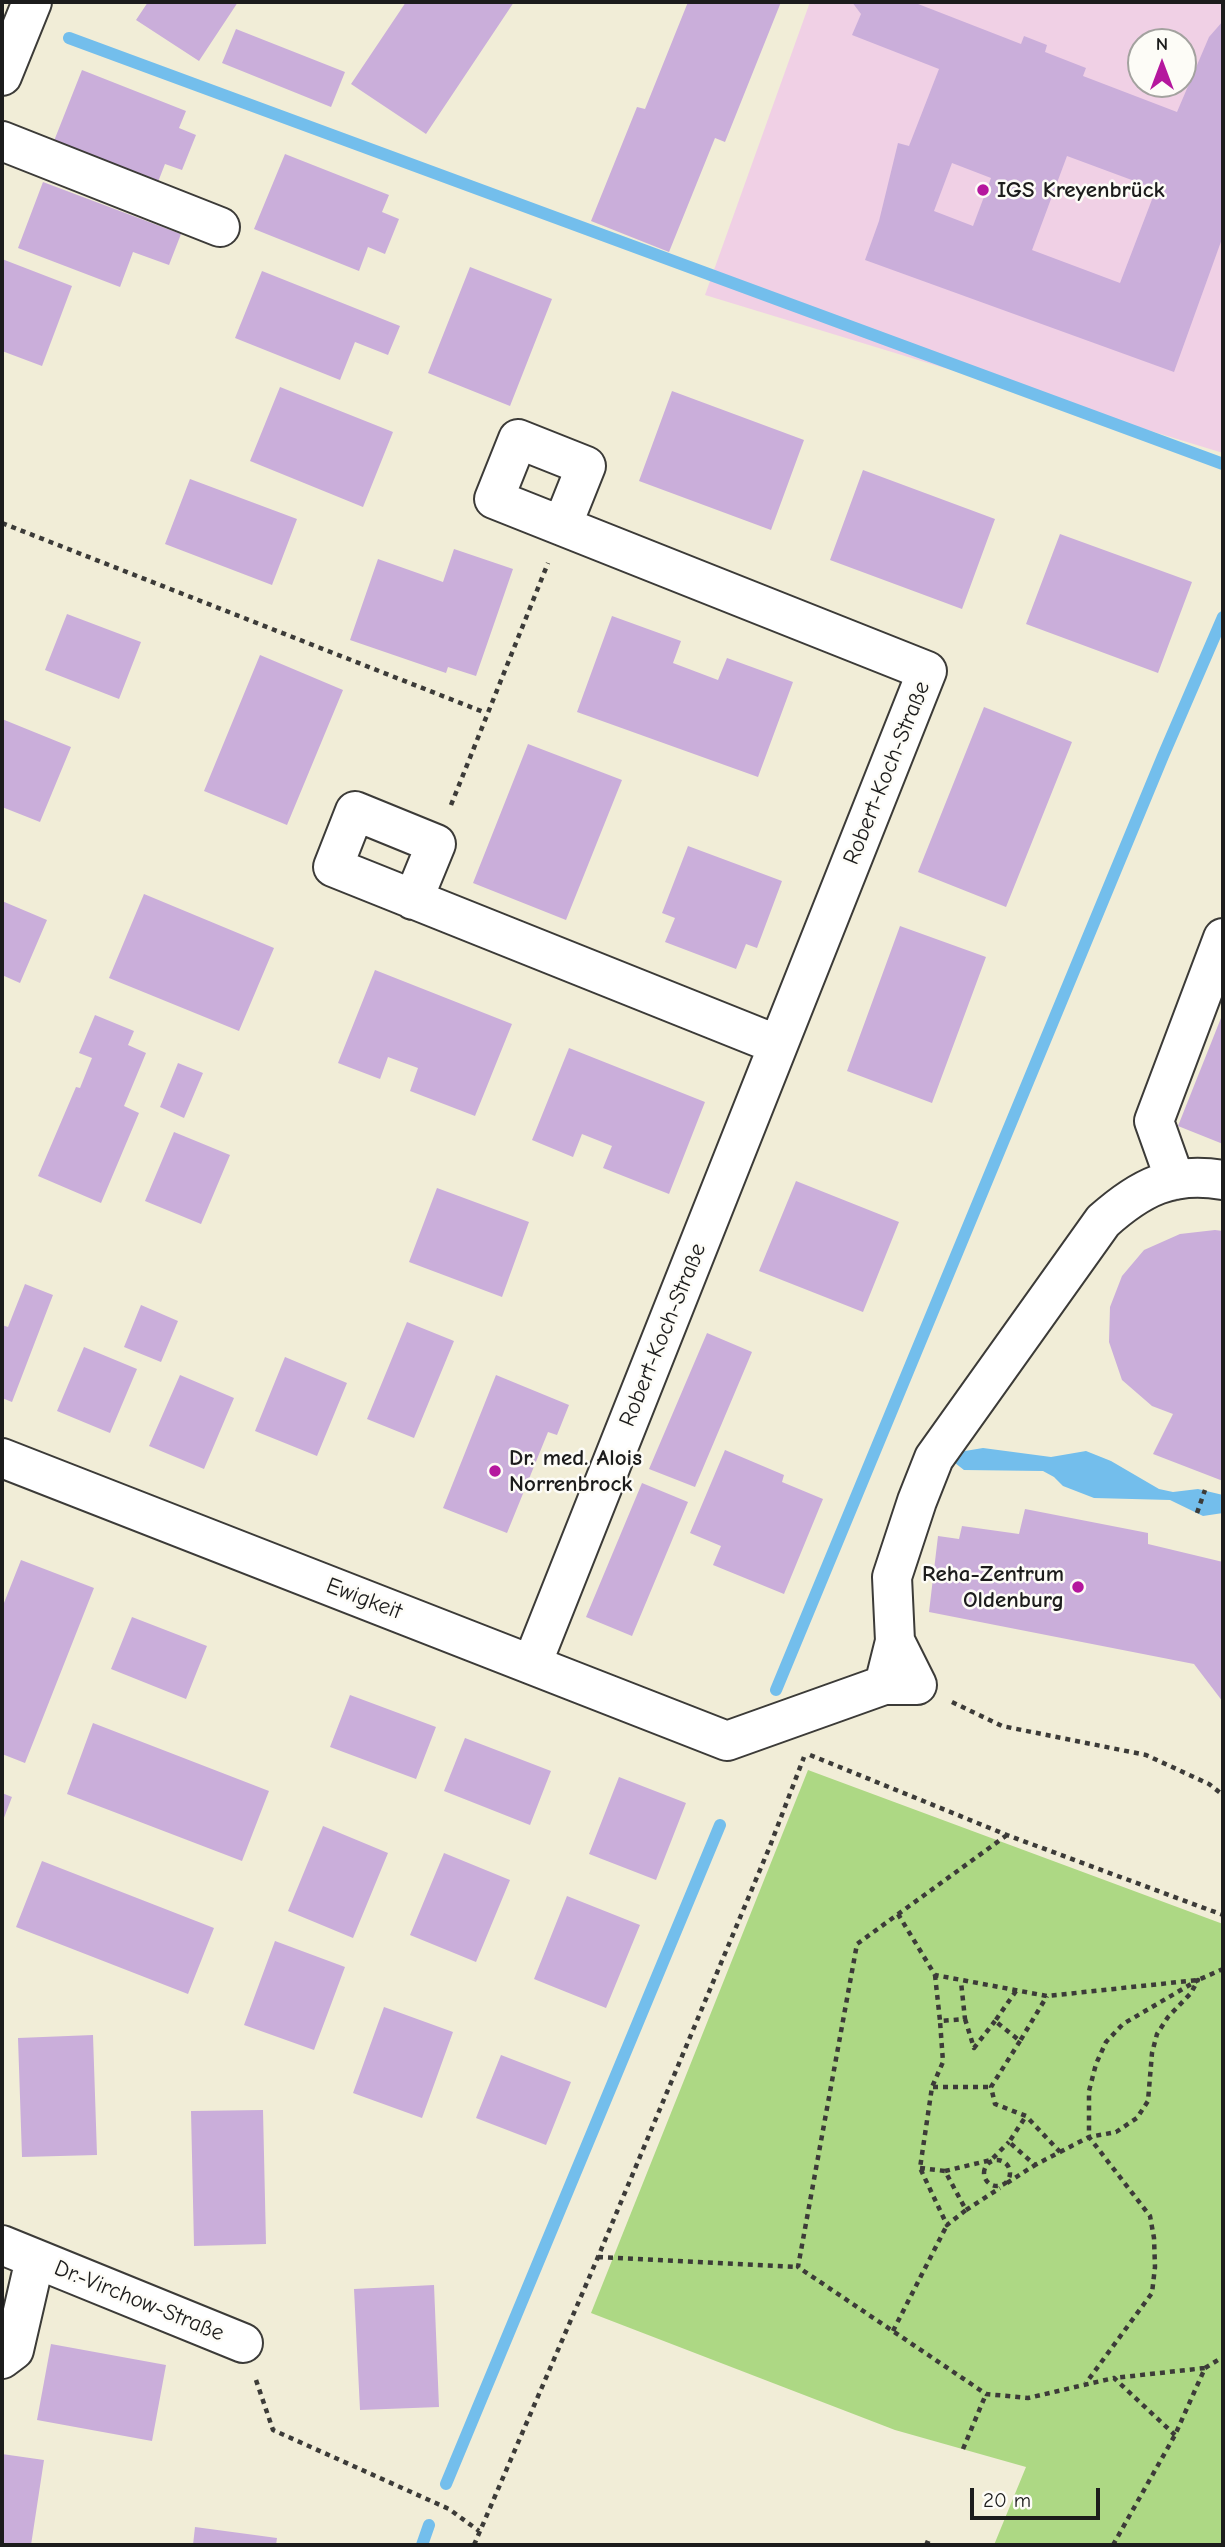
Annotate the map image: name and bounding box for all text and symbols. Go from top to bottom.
north arrow [1127,28,1197,98]
text: N [1156,33,1168,55]
place label: IGS Kreyenbrück [997,176,1165,204]
marker: IGS Kreyenbrück [975,182,991,198]
street label: Robert-Koch-Straße [838,677,936,869]
street label: Robert-Koch-Straße [614,1239,712,1431]
place label: Dr. med. Alois Norrenbrock [509,1444,642,1498]
marker: Dr. med. Alois Norrenbrock [487,1463,503,1479]
place label: Reha-Zentrum Oldenburg [922,1560,1064,1614]
street label: Ewigkeit [322,1572,406,1626]
marker: Reha-Zentrum Oldenburg [1070,1579,1086,1595]
street label: Dr.-Virchow-Straße [50,2254,228,2348]
scale bar [973,2474,1102,2518]
text: 20 m [983,2488,1031,2512]

